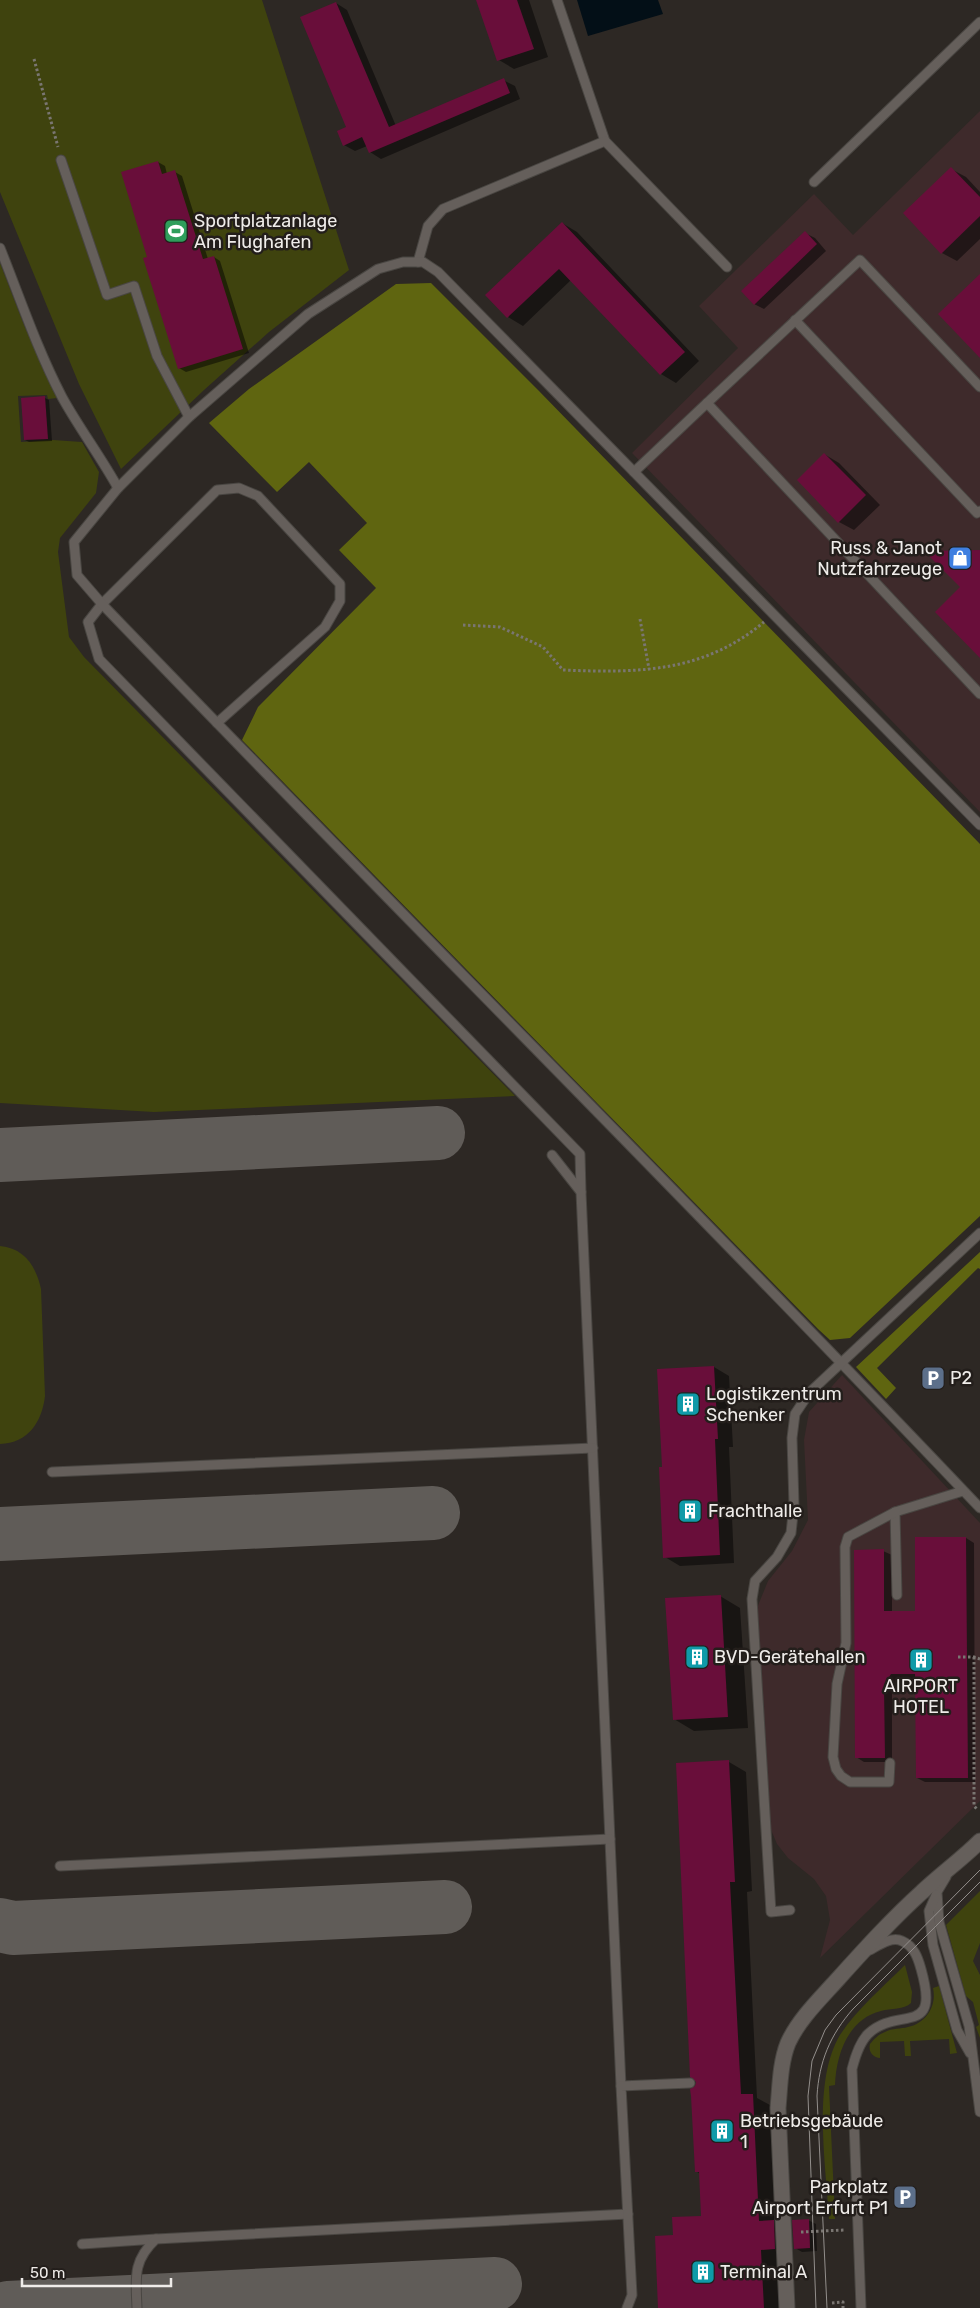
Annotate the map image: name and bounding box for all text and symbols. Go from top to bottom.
place label: Sportplatzanlage Am Flughafen [194,210,337,253]
sports icon: Sportplatzanlage Am Flughafen [163,218,189,244]
place label: Russ & Janot Nutzfahrzeuge [817,537,942,580]
shop icon: Russ & Janot Nutzfahrzeuge [947,545,973,571]
parking icon: P2 [920,1365,946,1391]
place label: P2 [950,1367,972,1389]
place label: Logistikzentrum Schenker [706,1383,842,1426]
building icon: Logistikzentrum Schenker [675,1391,701,1417]
building icon: Frachthalle [677,1498,703,1524]
place label: Frachthalle [708,1500,802,1522]
building icon: BVD-Gerätehallen [684,1644,710,1670]
place label: BVD-Gerätehallen [714,1646,865,1668]
building icon: AIRPORT HOTEL [908,1647,934,1673]
place label: AIRPORT HOTEL [884,1675,958,1718]
place label: Betriebsgebäude 1 [740,2110,883,2153]
building icon: Betriebsgebäude 1 [709,2118,735,2144]
place label: Parkplatz Airport Erfurt P1 [752,2176,888,2219]
parking icon: Parkplatz Airport Erfurt P1 [892,2184,918,2210]
scale bar [22,2256,171,2288]
building icon: Terminal A [690,2259,716,2285]
place label: Terminal A [720,2261,807,2283]
text: 50 m [30,2264,65,2282]

